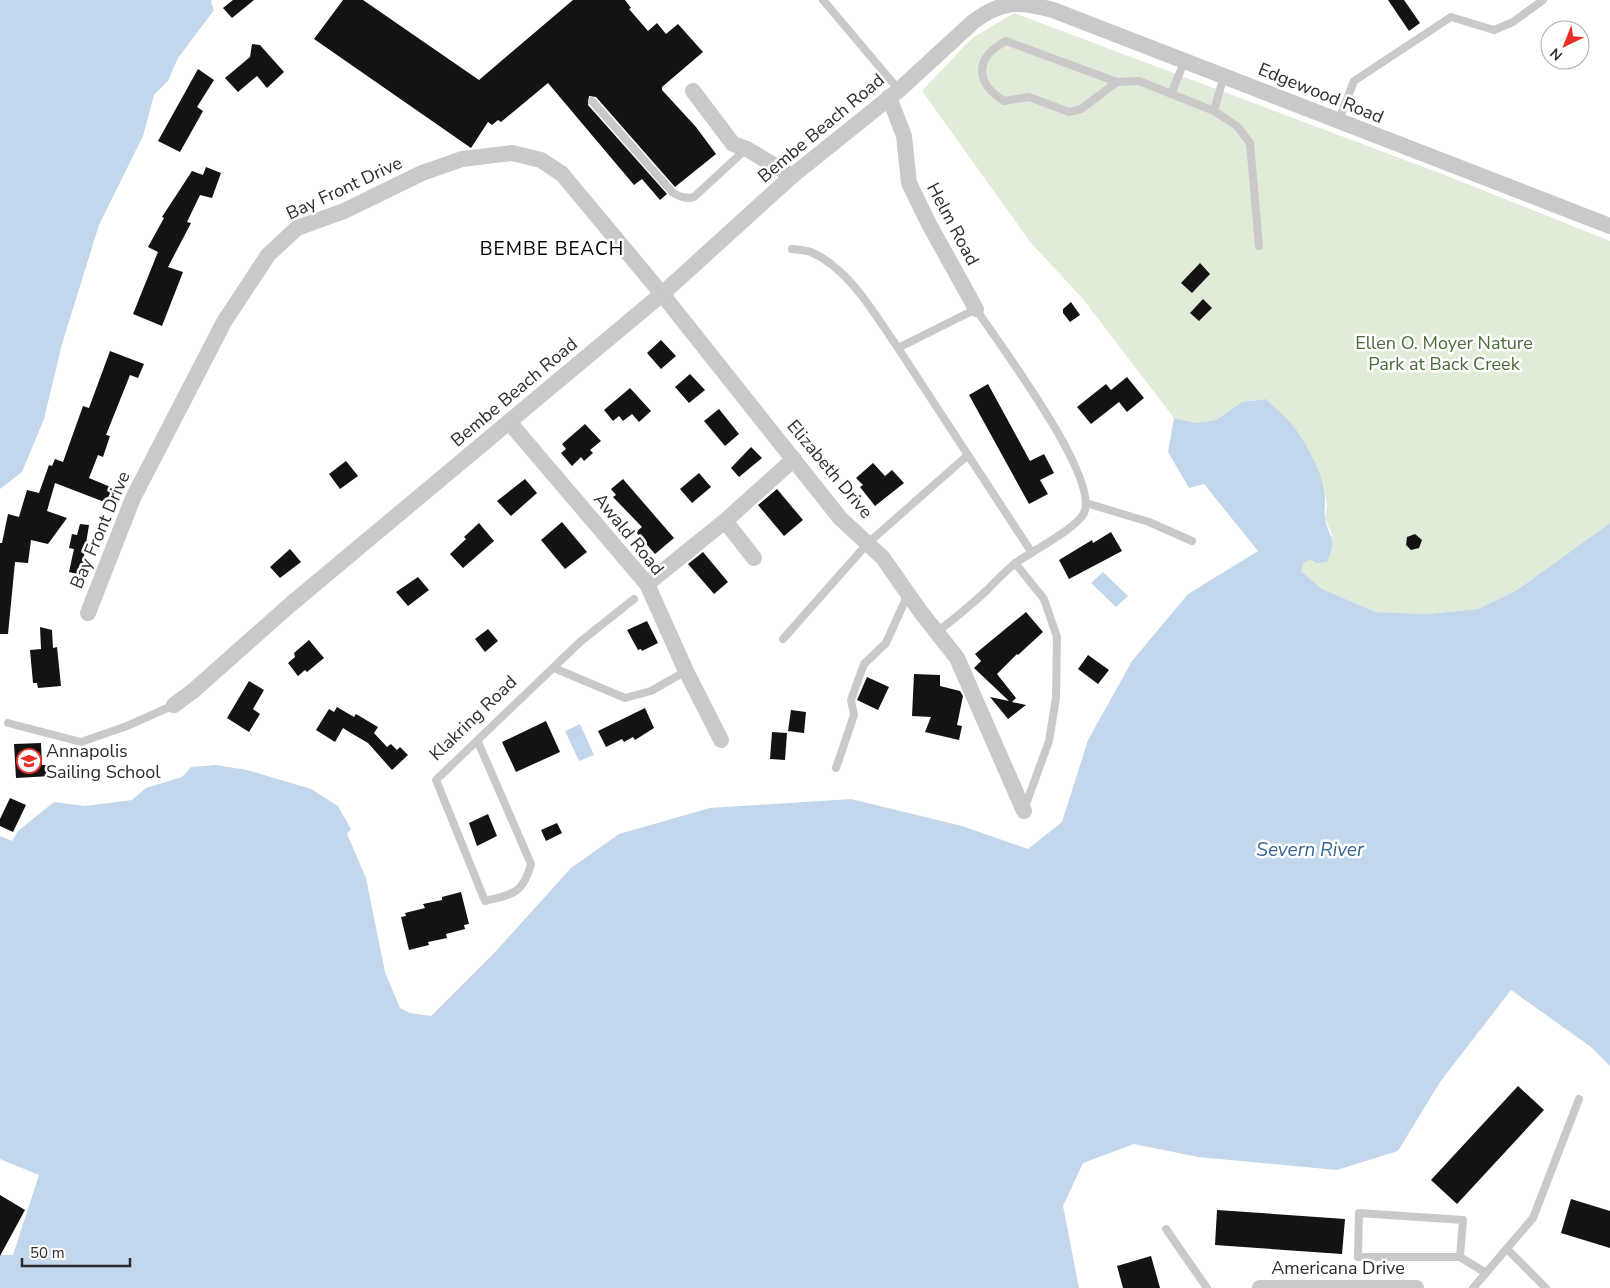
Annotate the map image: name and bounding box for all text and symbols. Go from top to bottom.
north arrow [1540,20,1590,70]
text: N [1546,44,1567,65]
street label: Edgewood Road [1255,57,1387,129]
street label: Bembe Beach Road [753,68,889,188]
street label: Bay Front Drive [282,151,406,225]
street label: Helm Road [921,178,985,270]
district label: BEMBE BEACH [480,236,624,262]
park label: Ellen O. Moyer Nature Park at Back Creek [1355,331,1533,376]
street label: Bembe Beach Road [446,332,582,452]
street label: Elizabeth Drive [782,415,878,523]
street label: Bay Front Drive [64,468,136,592]
street label: Awald Road [588,488,670,580]
street label: Klakring Road [424,670,522,766]
place label: Annapolis Sailing School [46,739,161,784]
school or university icon: Annapolis Sailing School [16,748,42,774]
water label: Severn River [1256,837,1365,863]
scale bar [22,1236,130,1268]
text: 50 m [30,1243,65,1263]
street label: Americana Drive [1271,1256,1405,1280]

